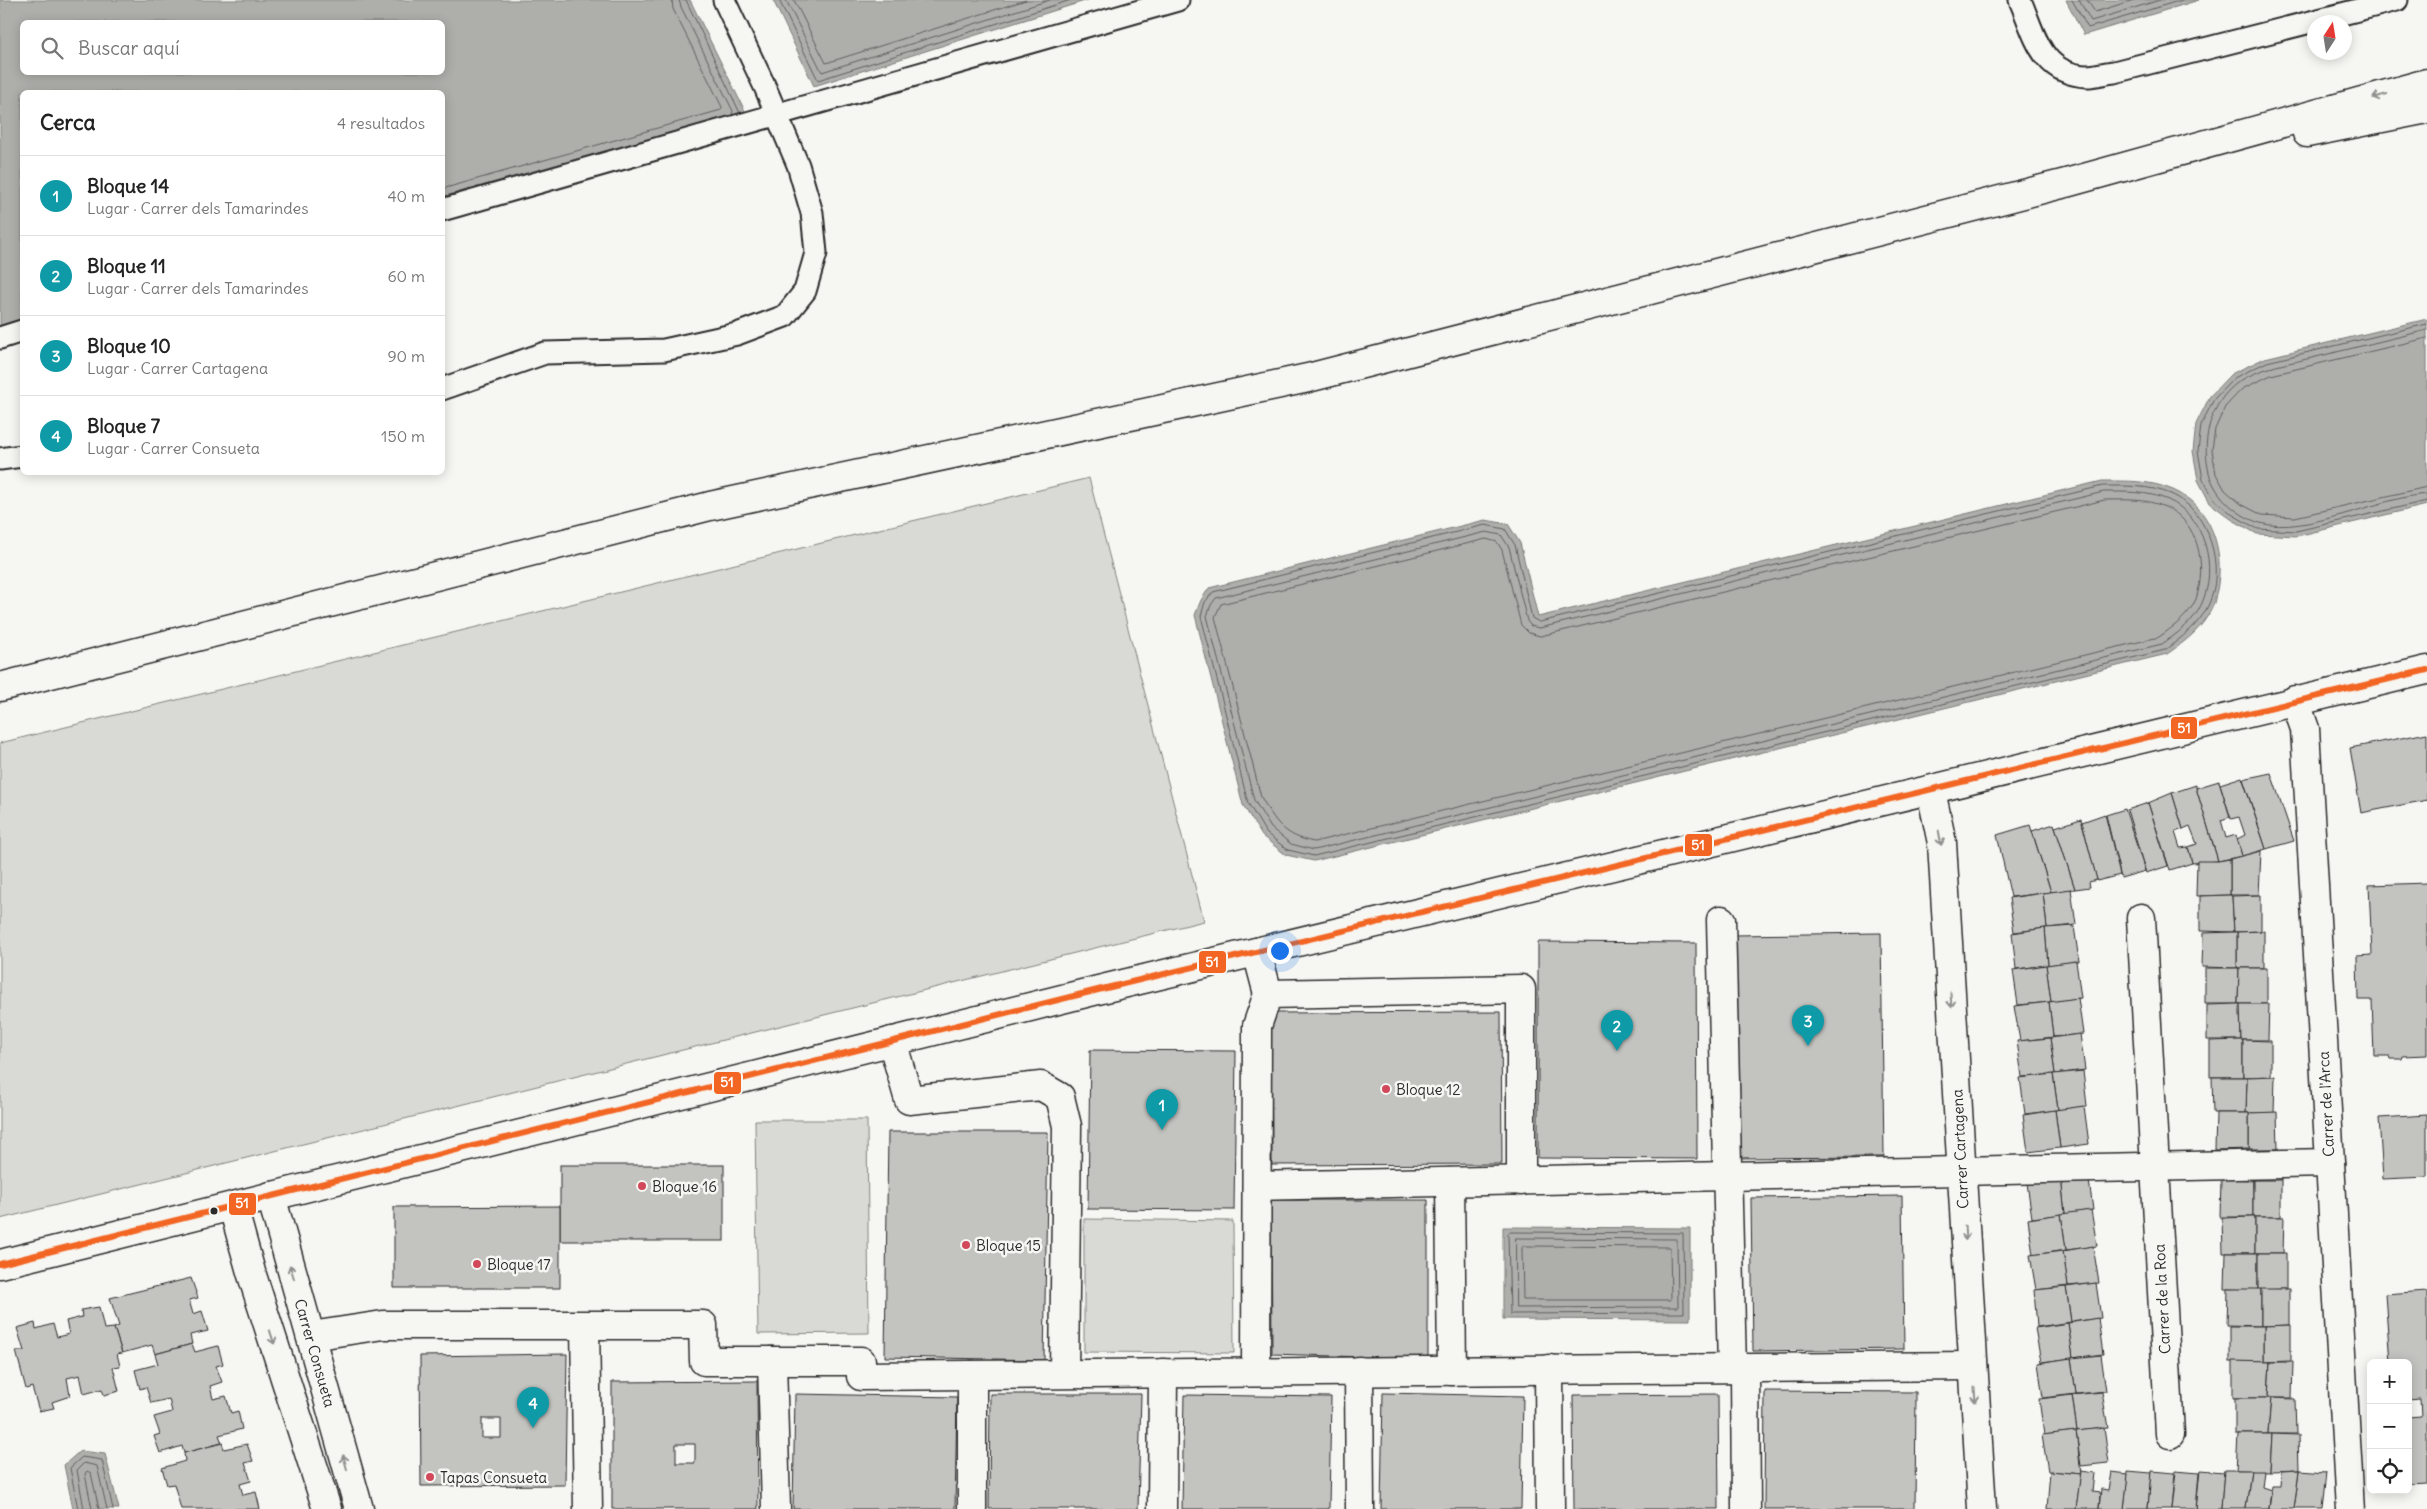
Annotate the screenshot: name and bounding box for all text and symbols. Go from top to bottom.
north arrow [2307,15,2352,60]
search box [20,20,445,75]
icon: search [38,34,66,62]
text: Buscar aquí [78,36,179,60]
one-way arrow [2372,91,2388,101]
text: Cerca [40,109,95,136]
text: 4 resultados [337,113,425,133]
text: Bloque 14 [87,174,169,198]
text: 1 [53,186,59,206]
text: 40 m [387,186,425,206]
text: Lugar · Carrer dels Tamarindes [87,198,309,218]
text: Bloque 11 [87,254,166,278]
text: 2 [52,266,60,286]
text: 60 m [387,266,425,286]
text: Lugar · Carrer dels Tamarindes [87,278,309,298]
text: Bloque 10 [87,334,171,358]
text: 3 [51,346,61,366]
text: 90 m [387,346,425,366]
text: Lugar · Carrer Cartagena [87,358,268,378]
text: Bloque 7 [87,414,160,438]
text: 4 [51,426,61,446]
text: 150 m [381,426,425,446]
text: Lugar · Carrer Consueta [87,438,260,458]
line badge: 51 [2170,716,2198,740]
text: 51 [2177,719,2191,737]
one-way arrow [1936,830,1946,846]
line badge: 51 [1684,833,1713,857]
text: 51 [1691,836,1705,854]
your location [1267,938,1293,964]
line badge: 51 [1198,950,1227,974]
text: 51 [1205,953,1219,971]
one-way arrow [1947,992,1956,1008]
pin: 3 [1792,1005,1824,1046]
pin: 2 [1601,1010,1633,1051]
street label: Carrer de l'Arca [2314,1050,2338,1157]
line badge: 51 [713,1071,742,1095]
text: 51 [720,1073,734,1091]
place label: Bloque 12 [1396,1080,1460,1099]
marker: Bloque 12 [1380,1083,1392,1095]
street label: Carrer Cartagena [1947,1088,1973,1209]
pin: 1 [1146,1089,1178,1130]
place label: Bloque 16 [652,1177,717,1196]
marker: Bloque 16 [636,1180,648,1192]
line badge: 51 [228,1192,257,1216]
text: 51 [235,1194,249,1212]
unlabelled marker [209,1206,219,1216]
one-way arrow [1961,1224,1970,1240]
place label: Bloque 15 [976,1236,1041,1255]
marker: Bloque 15 [960,1239,972,1251]
street label: Carrer de la Roa [2150,1243,2174,1355]
place label: Bloque 17 [487,1255,551,1274]
marker: Bloque 17 [471,1258,483,1270]
one-way arrow [287,1265,297,1281]
street label: Carrer Consueta [290,1297,340,1410]
one-way arrow [268,1329,277,1344]
map controls [2367,1359,2412,1494]
button: + [2367,1359,2412,1404]
one-way arrow [1970,1386,1979,1402]
pin: 4 [517,1387,549,1428]
button: − [2367,1404,2412,1449]
button: locate [2367,1449,2412,1494]
one-way arrow [340,1455,350,1471]
place label: Tapas Consueta [440,1468,547,1487]
marker: Tapas Consueta [424,1471,436,1483]

